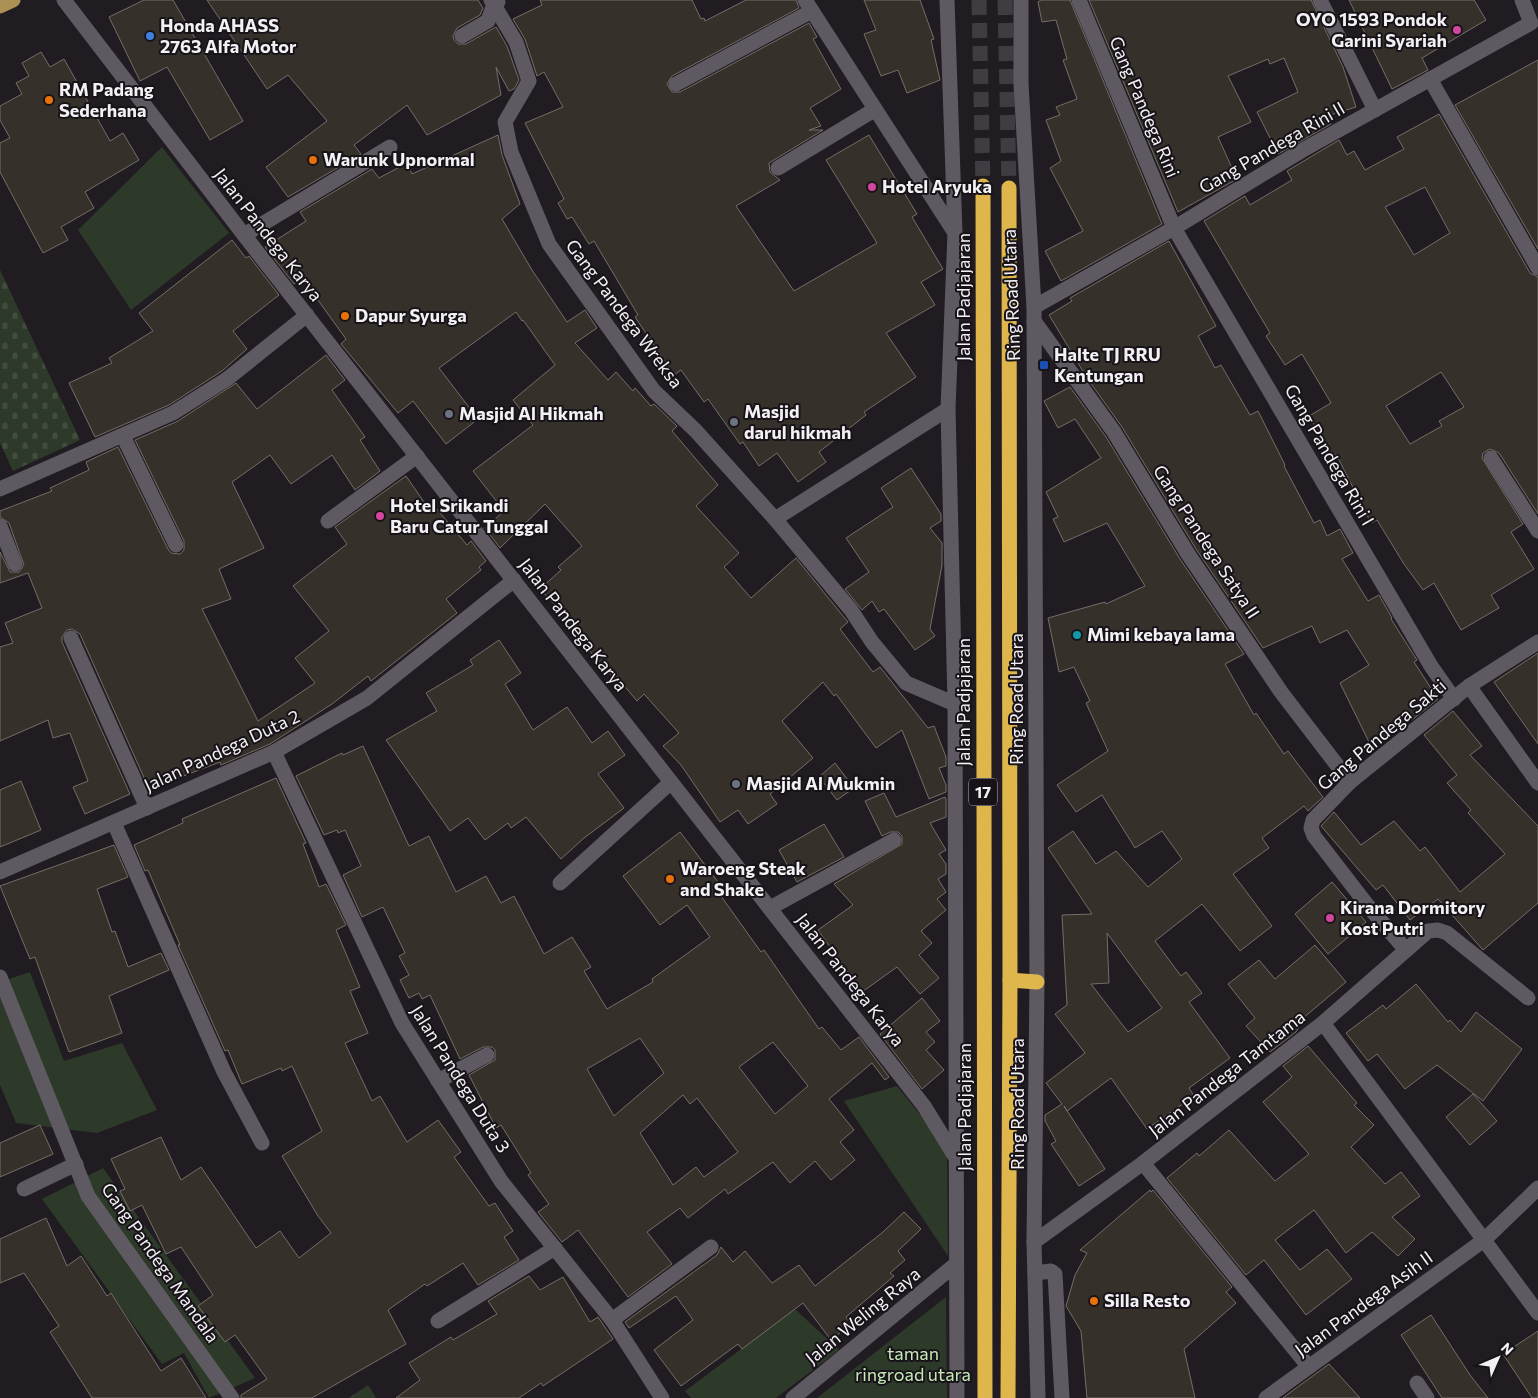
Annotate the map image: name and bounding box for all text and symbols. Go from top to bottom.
place label: OYO 1593 Pondok Garini Syariah [1296,8,1448,51]
place label: Honda AHASS 2763 Alfa Motor [160,14,297,57]
marker: OYO 1593 Pondok Garini Syariah [1451,24,1463,36]
marker: Honda AHASS 2763 Alfa Motor [144,30,156,42]
street label: Gang Pandega Rini [1105,33,1185,180]
place label: RM Padang Sederhana [59,78,154,121]
marker: RM Padang Sederhana [43,94,55,106]
street label: Gang Pandega Rini II [1195,96,1348,198]
place label: Warunk Upnormal [323,148,475,170]
marker: Warunk Upnormal [307,154,319,166]
street label: Jalan Pandega Karya [210,163,328,305]
place label: Hotel Aryuka [882,175,992,197]
marker: Hotel Aryuka [866,181,878,193]
street label: Ring Road Utara [998,229,1024,361]
street label: Jalan Padjajaran [952,233,974,361]
street label: Gang Pandega Wreksa [562,235,688,392]
place label: Dapur Syurga [355,304,467,326]
marker: Dapur Syurga [339,310,351,322]
place label: Halte TJ RRU Kentungan [1054,343,1161,386]
marker: Halte TJ RRU Kentungan [1038,359,1050,371]
street label: Gang Pandega Rini I [1280,380,1379,529]
place label: Masjid darul hikmah [744,400,851,443]
place label: Masjid Al Hikmah [459,402,604,424]
marker: Masjid Al Hikmah [443,408,455,420]
marker: Masjid darul hikmah [728,416,740,428]
street label: Gang Pandega Satya II [1149,460,1265,622]
place label: Hotel Srikandi Baru Catur Tunggal [390,494,548,537]
marker: Hotel Srikandi Baru Catur Tunggal [374,510,386,522]
street label: Jalan Pandega Karya [515,553,633,695]
place label: Mimi kebaya lama [1087,623,1235,645]
marker: Mimi kebaya lama [1071,629,1083,641]
street label: Ring Road Utara [1005,633,1027,765]
street label: Jalan Padjajaran [952,638,974,766]
street label: Gang Pandega Sakti [1313,674,1450,794]
street label: Jalan Pandega Duta 2 [140,704,303,796]
place label: Masjid Al Mukmin [746,772,895,794]
marker: Masjid Al Mukmin [730,778,742,790]
road number: 17 [969,779,997,806]
place label: Waroeng Steak and Shake [680,857,807,900]
marker: Waroeng Steak and Shake [664,873,676,885]
place label: Kirana Dormitory Kost Putri [1340,896,1485,939]
street label: Jalan Pandega Karya [792,908,910,1050]
marker: Kirana Dormitory Kost Putri [1324,912,1336,924]
street label: Jalan Pandega Duta 3 [407,1001,515,1156]
street label: Jalan Pandega Tamtama [1144,1005,1309,1141]
street label: Ring Road Utara [1006,1038,1028,1170]
street label: Jalan Padjajaran [953,1043,975,1171]
street label: Gang Pandega Mandala [97,1178,224,1347]
street label: Jalan Pandega Asih II [1290,1246,1437,1361]
street label: Jalan Weling Raya [800,1262,924,1368]
place label: Silla Resto [1104,1289,1191,1311]
marker: Silla Resto [1088,1295,1100,1307]
north arrow [1473,1333,1523,1383]
text: N [1498,1339,1517,1358]
park label: taman ringroad utara [855,1342,971,1385]

